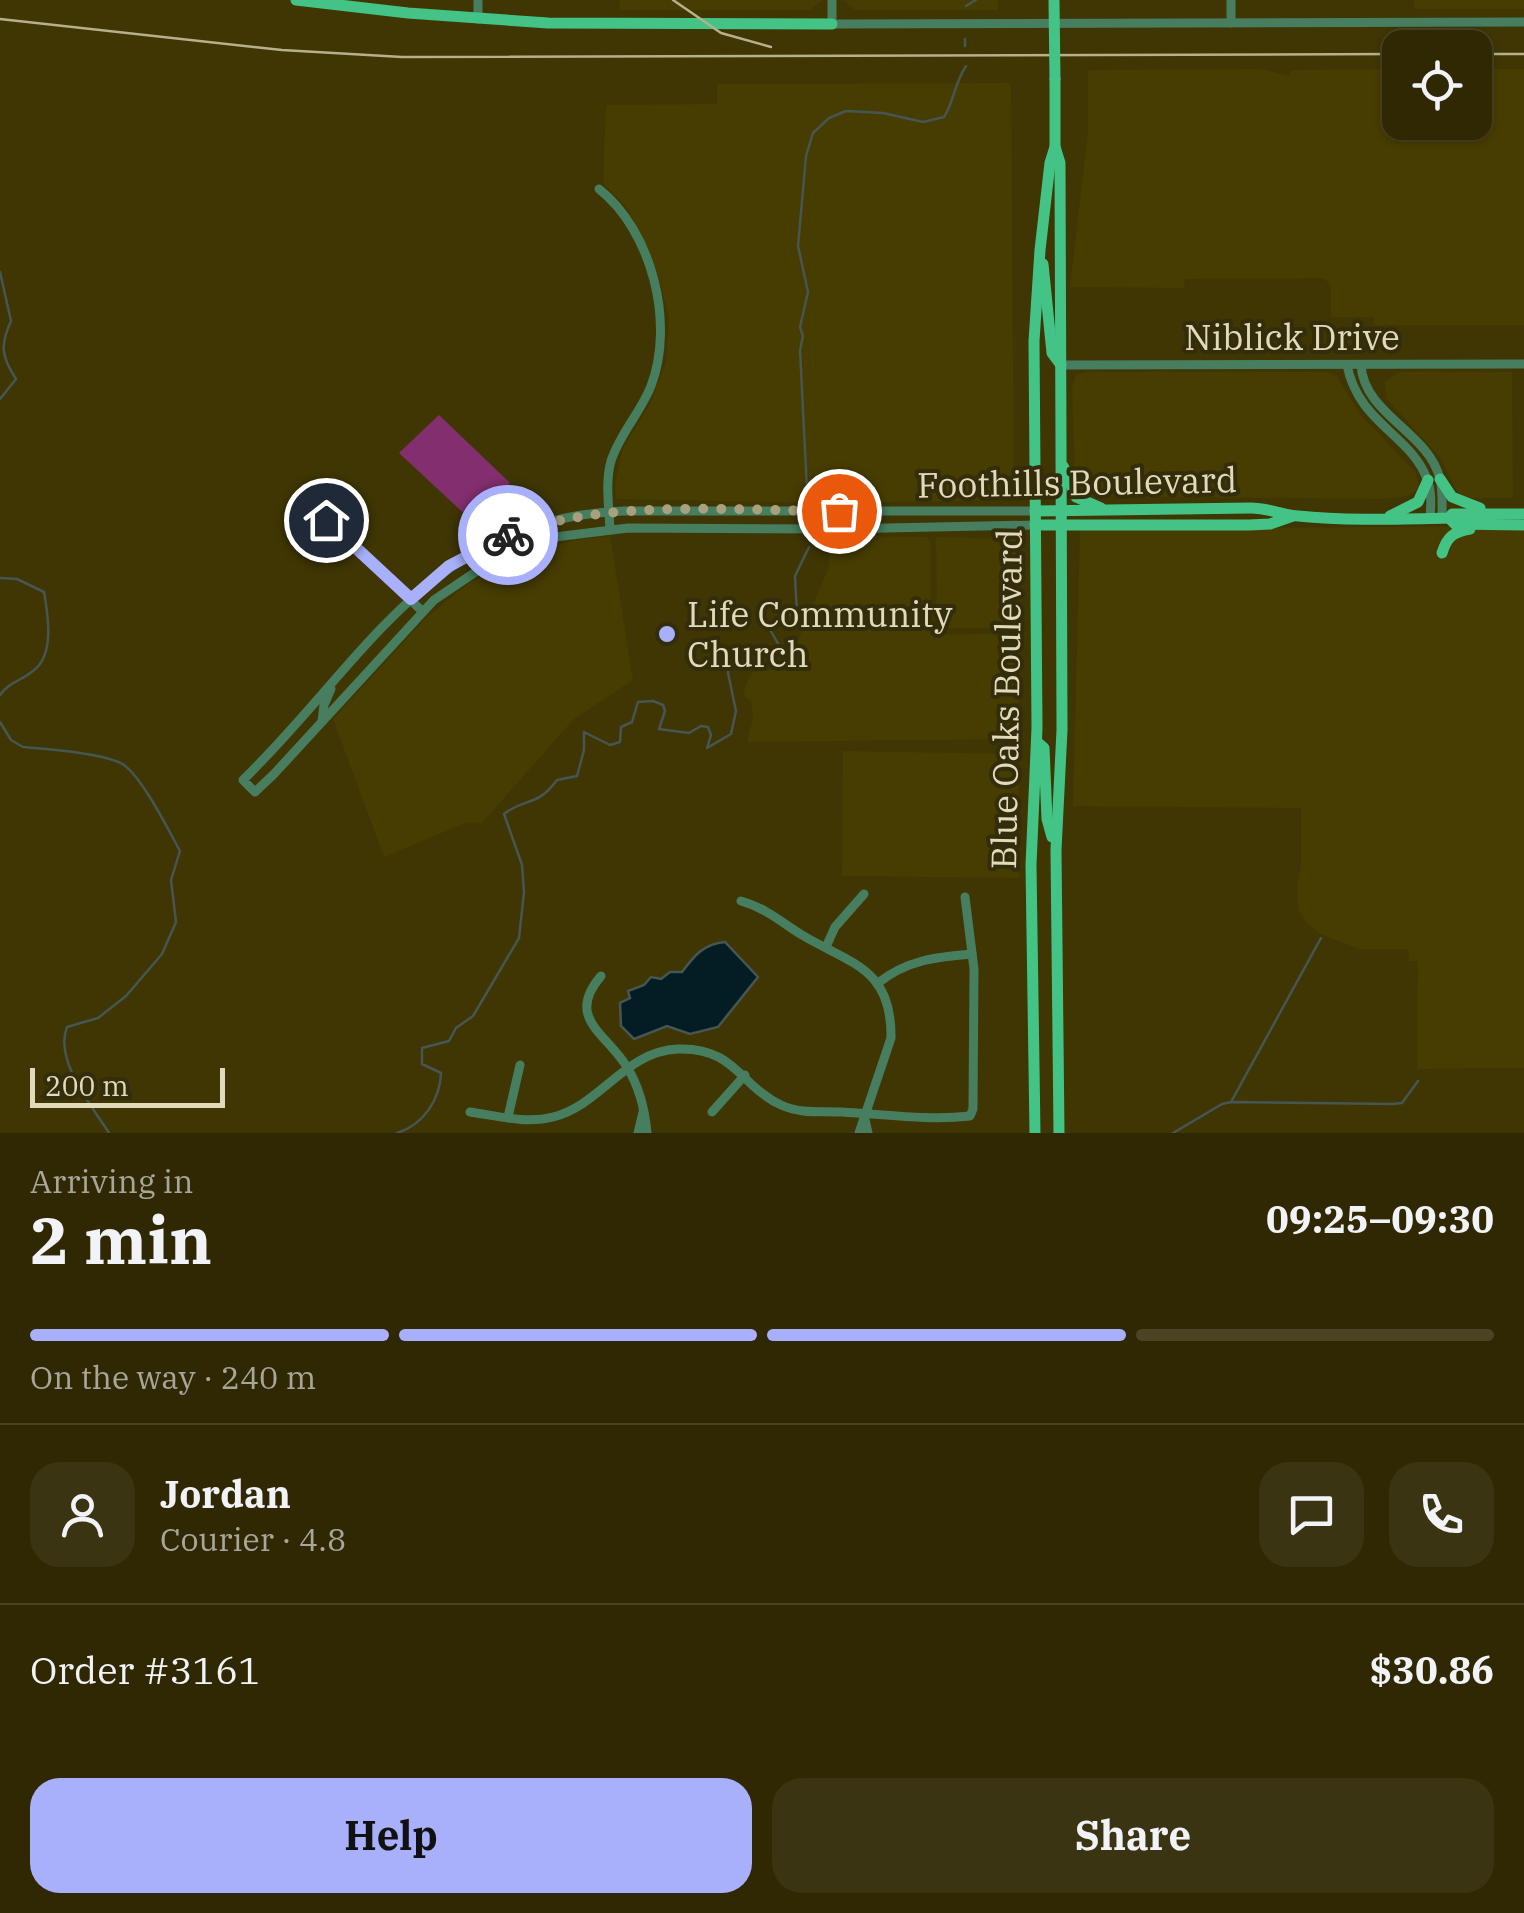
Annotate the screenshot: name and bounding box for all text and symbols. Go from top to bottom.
map controls [1382,30,1492,140]
button: locate [1382,30,1492,140]
street label: Niblick Drive [1184,314,1400,360]
street label: Foothills Boulevard [917,456,1237,508]
pin [797,469,882,554]
pin [284,478,369,563]
icon: bag [812,484,867,539]
courier [458,485,558,585]
icon: home [299,493,354,548]
icon: bike [481,508,536,563]
street label: Blue Oaks Boulevard [980,528,1032,870]
place label: Life Community Church [687,591,953,677]
marker: Life Community Church [656,623,678,645]
scale bar [30,1063,225,1108]
text: 200 m [45,1067,129,1104]
text: Arriving in [30,1160,193,1202]
text: 09:25–09:30 [1266,1194,1494,1243]
text: 2 min [30,1197,212,1282]
text: On the way · 240 m [30,1356,316,1398]
button: person [30,1462,135,1567]
button: chat [1259,1462,1364,1567]
button: phone [1389,1462,1494,1567]
text: Jordan [160,1469,291,1518]
text: Courier · 4.8 [160,1518,346,1560]
text: Order #3161 [30,1645,261,1694]
text: $30.86 [1369,1645,1494,1694]
button: Help [30,1778,752,1893]
button: Share [772,1778,1494,1893]

